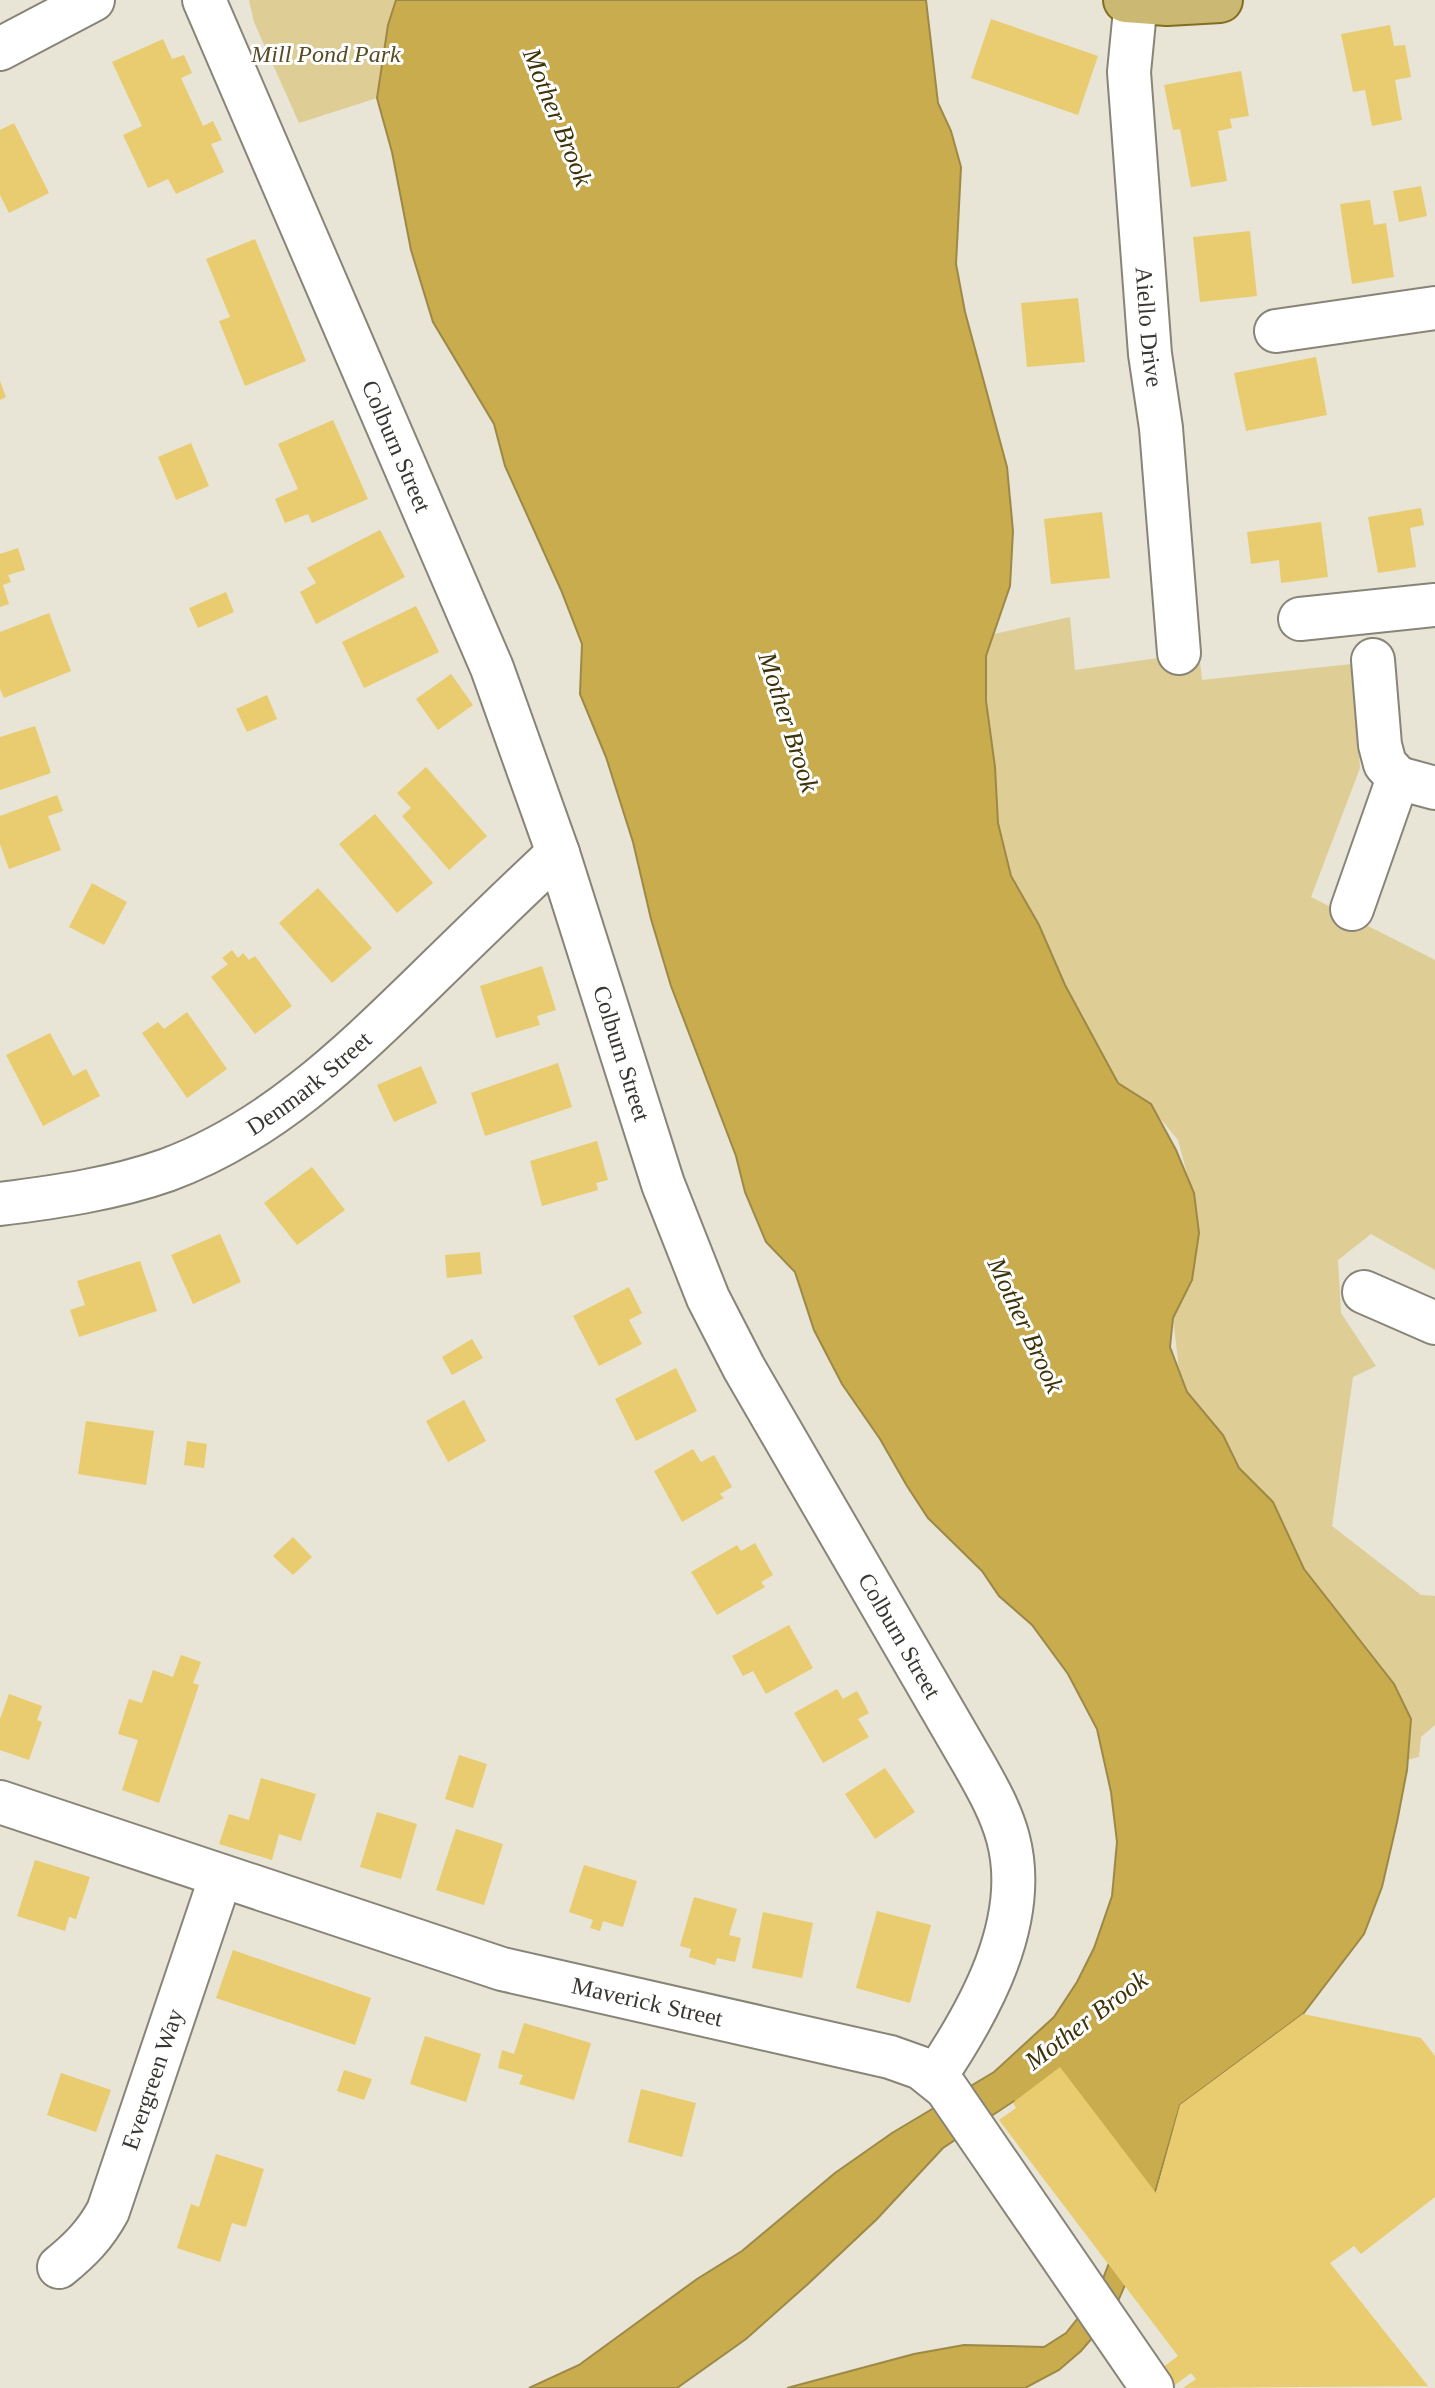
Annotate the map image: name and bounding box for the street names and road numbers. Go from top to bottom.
street label: Aiello Drive [1131,266,1168,389]
street label: Colburn Street [357,377,436,516]
street label: Colburn Street [588,982,655,1125]
street label: Denmark Street [242,1026,377,1141]
street label: Colburn Street [853,1568,946,1703]
street label: Maverick Street [569,1972,726,2032]
street label: Evergreen Way [117,2005,188,2153]

